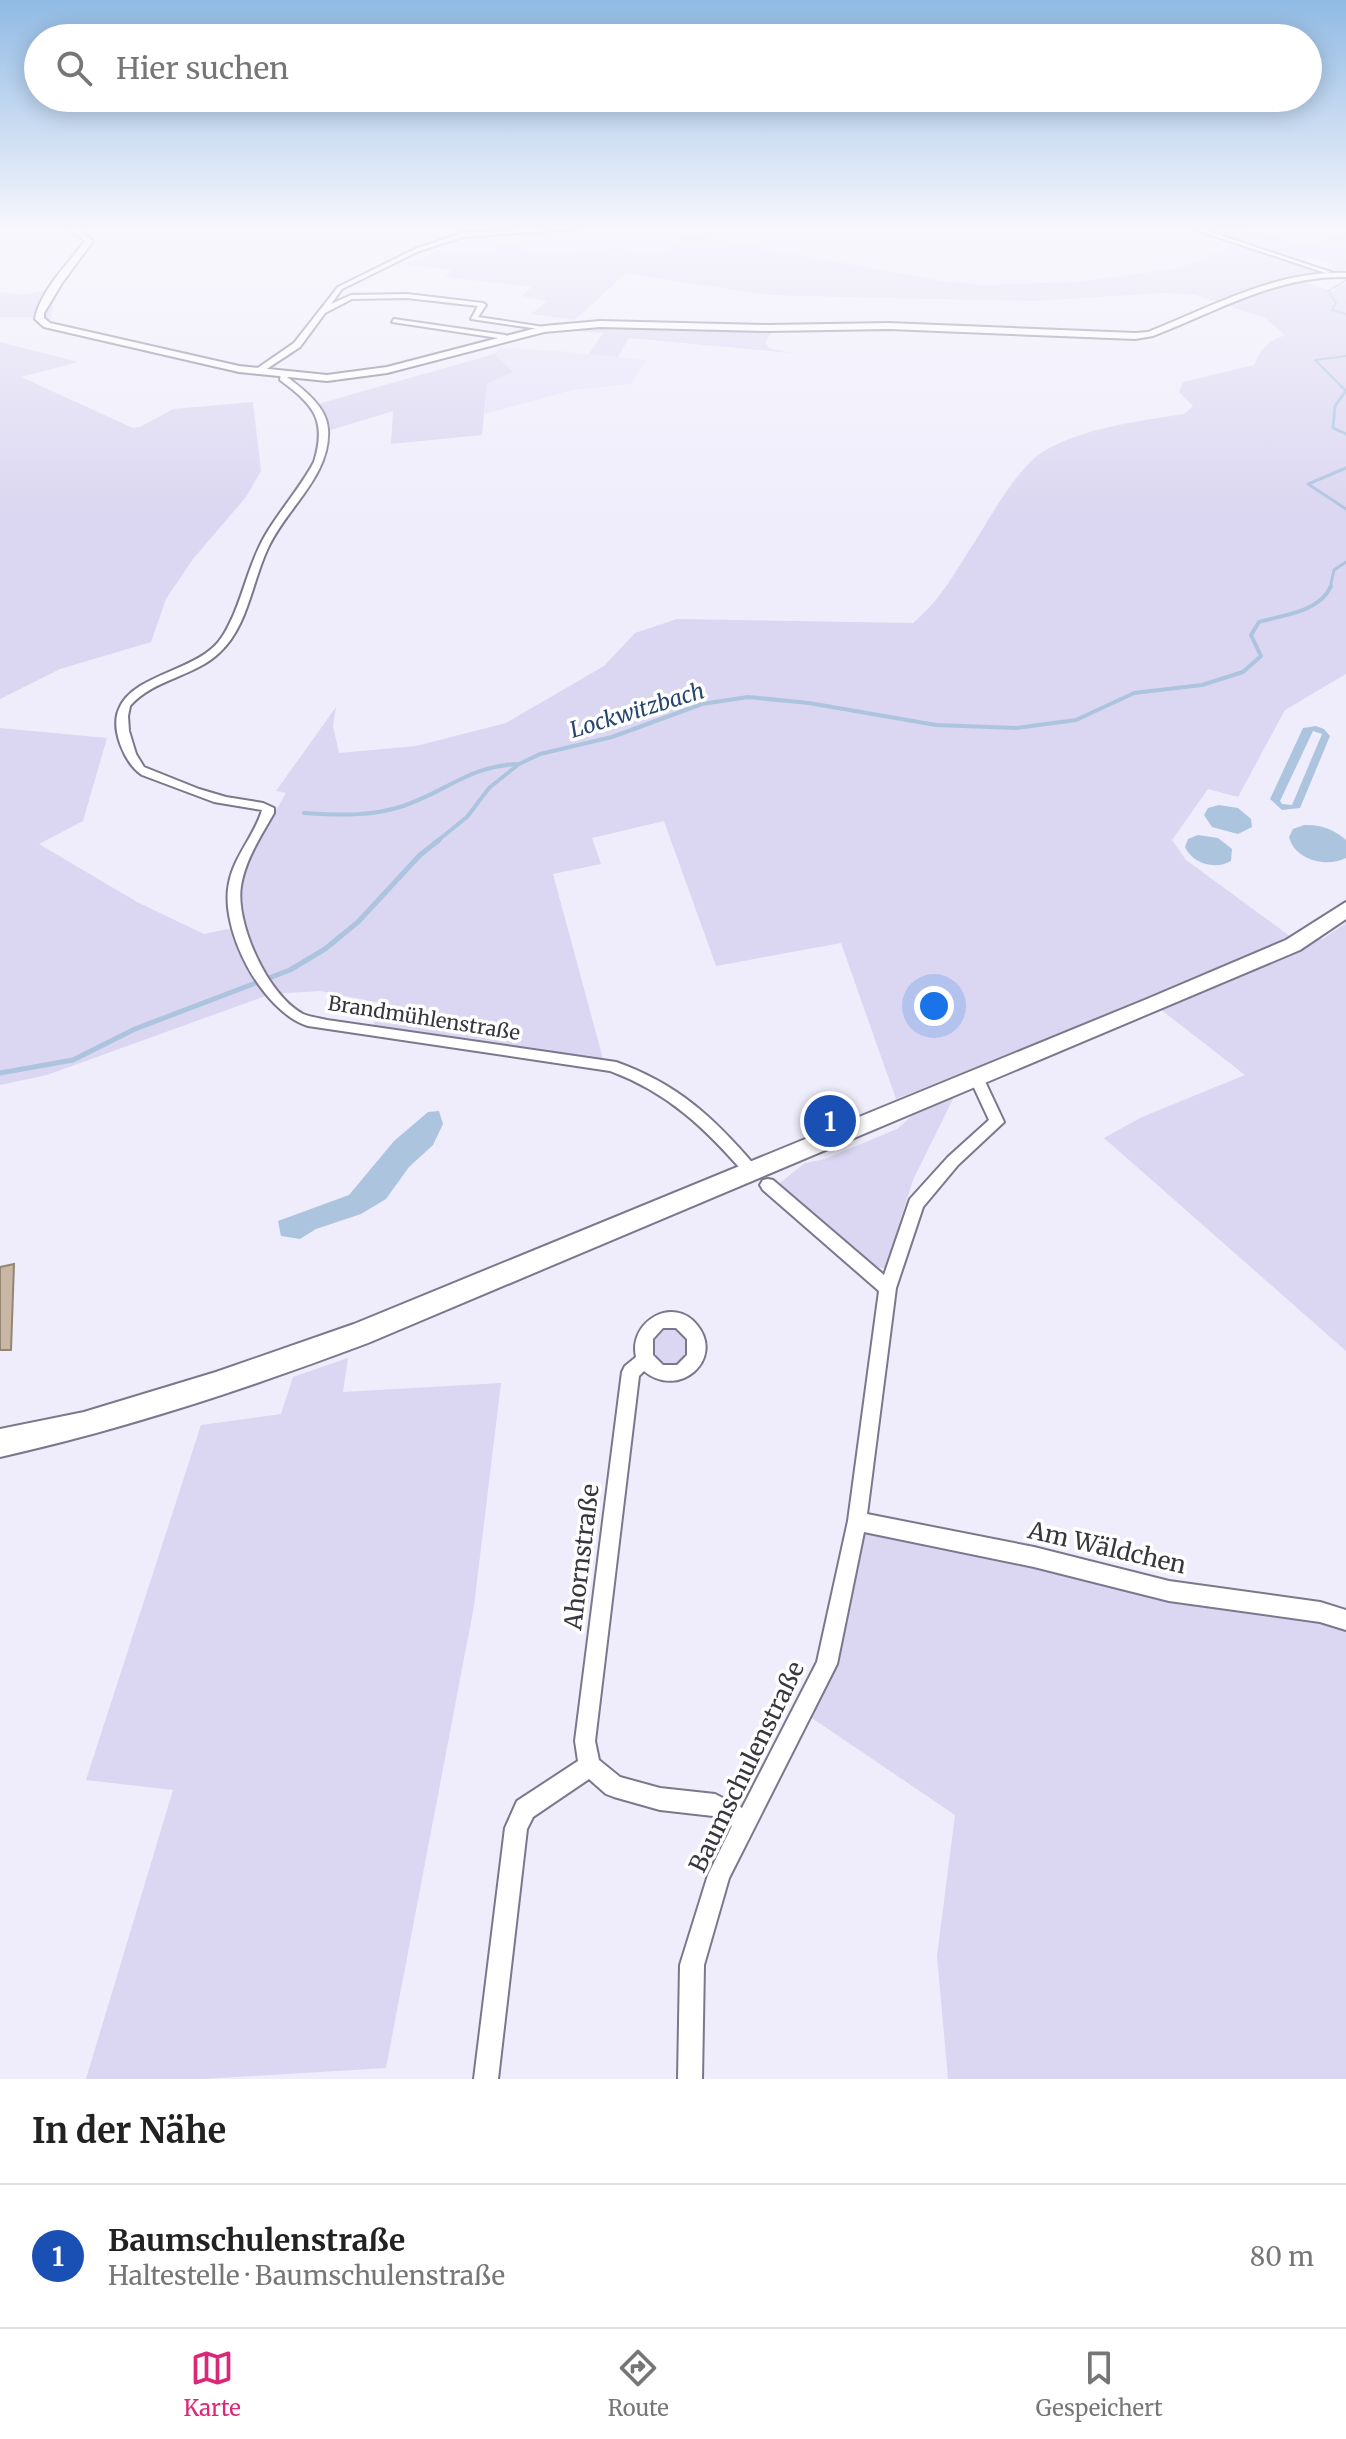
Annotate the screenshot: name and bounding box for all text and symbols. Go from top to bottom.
search box [24,24,1322,112]
icon: search [52,46,96,90]
text: Hier suchen [116,49,289,87]
water label: Lockwitzbach [566,676,708,744]
your location [914,986,954,1026]
street label: Brandmühlenstraße [326,990,522,1045]
pin: 1 [804,1091,856,1151]
street label: Ahornstraße [557,1482,606,1633]
street label: Am Wäldchen [1024,1514,1189,1581]
street label: Baumschulenstraße [682,1656,811,1877]
text: In der Nähe [32,2110,226,2152]
text: Baumschulenstraße [108,2221,405,2259]
text: 1 [52,2240,64,2273]
text: 80 m [1250,2240,1314,2273]
text: Haltestelle · Baumschulenstraße [108,2259,505,2292]
tab: Karte [183,2346,241,2422]
tab: Route [608,2346,669,2422]
tab: Gespeichert [1036,2346,1162,2422]

